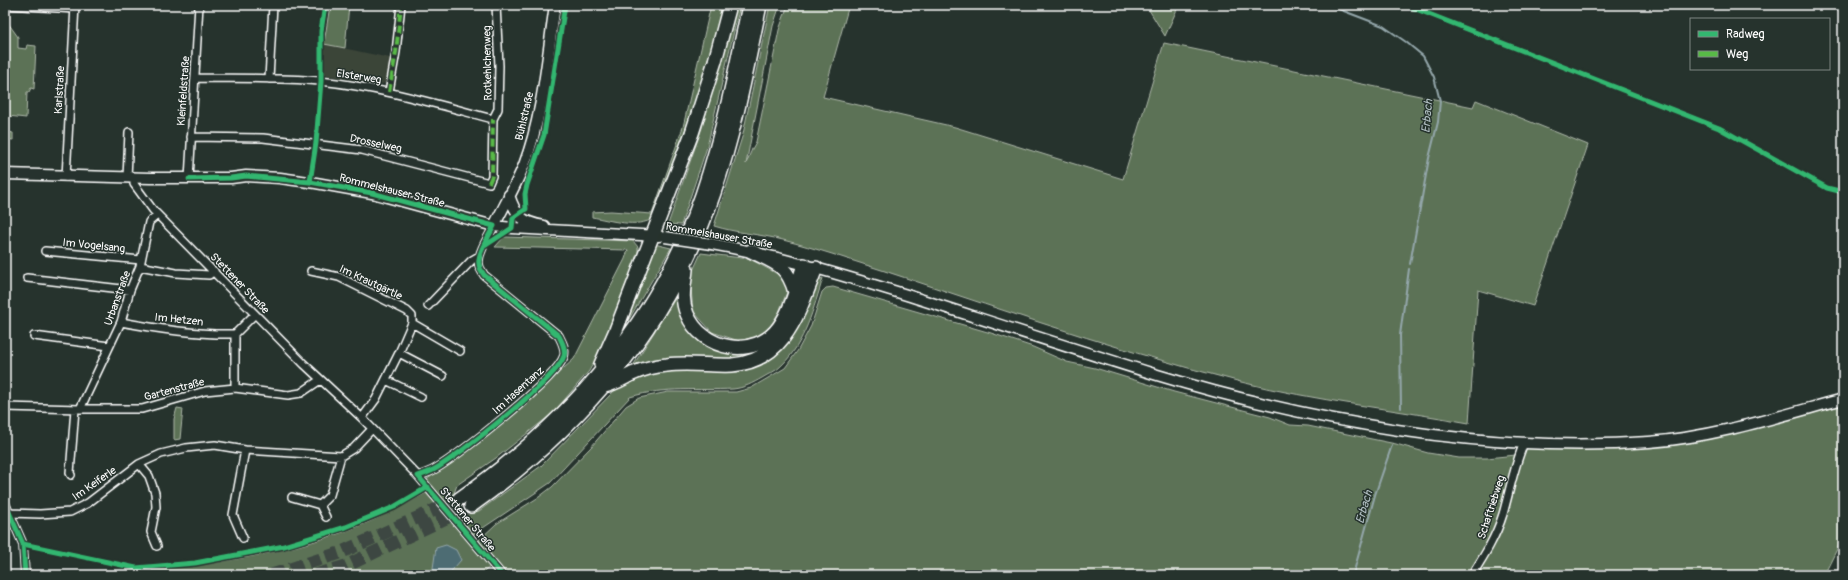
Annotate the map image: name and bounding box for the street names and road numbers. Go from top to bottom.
street label: Rotkehlchenweg [480,25,495,101]
street label: Kleinfeldstraße [175,55,192,126]
street label: Karlstraße [52,65,67,114]
street label: Elsterweg [335,67,383,87]
street label: Bühlstraße [513,90,537,142]
street label: Drosselweg [349,132,404,155]
street label: Rommelshauser Straße [338,171,446,210]
street label: Rommelshauser Straße [665,220,774,251]
street label: Im Vogelsang [62,236,126,255]
street label: Stettener Straße [207,250,272,317]
street label: Im Krautgärtle [337,262,405,303]
street label: Urbanstraße [102,269,134,327]
street label: Im Hetzen [154,310,204,329]
street label: Im Hasentanz [490,364,547,417]
street label: Gartenstraße [143,375,206,404]
street label: Im Keiferle [70,463,119,503]
street label: Schaftriebweg [1475,473,1508,541]
street label: Stettener Straße [437,485,499,554]

